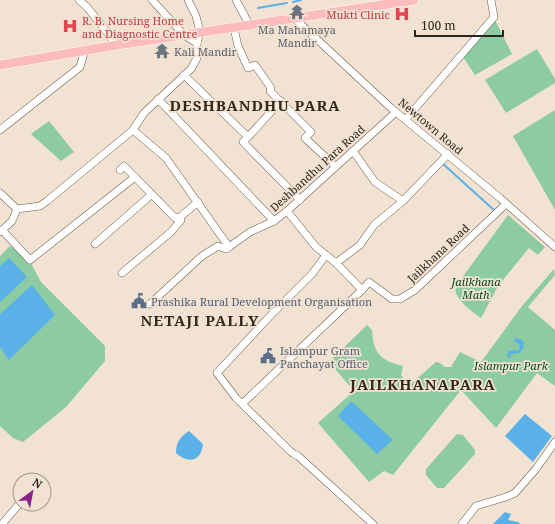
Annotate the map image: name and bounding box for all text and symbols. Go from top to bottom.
temple icon: Ma Mahamaya Mandir [288,3,306,21]
hospital icon: Mukti Clinic [393,5,411,23]
place label: Mukti Clinic [326,7,390,22]
scale bar [415,12,503,38]
place label: R. B. Nursing Home and Diagnostic Centre [82,13,197,41]
hospital icon: R. B. Nursing Home and Diagnostic Centre [61,17,79,35]
text: 100 m [421,17,456,34]
place label: Ma Mahamaya Mandir [258,22,336,50]
temple icon: Kali Mandir [153,42,171,60]
place label: Kali Mandir [174,44,238,59]
district label: DESHBANDHU PARA [169,95,341,115]
street label: Newtown Road [396,95,467,158]
street label: Deshbandhu Para Road [266,121,368,215]
street label: Jailkhana Road [403,220,472,286]
park label: Jailkhana Math [449,274,501,302]
public building icon: Prashika Rural Development Organisation [130,292,148,310]
place label: Prashika Rural Development Organisation [151,294,372,309]
district label: NETAJI PALLY [141,310,259,330]
place label: Islampur Gram Panchayat Office [280,343,368,371]
public building icon: Islampur Gram Panchayat Office [259,347,277,365]
park label: Islampur Park [473,358,549,373]
district label: JAILKHANAPARA [349,374,496,394]
north arrow [12,472,52,512]
text: N [30,474,45,492]

